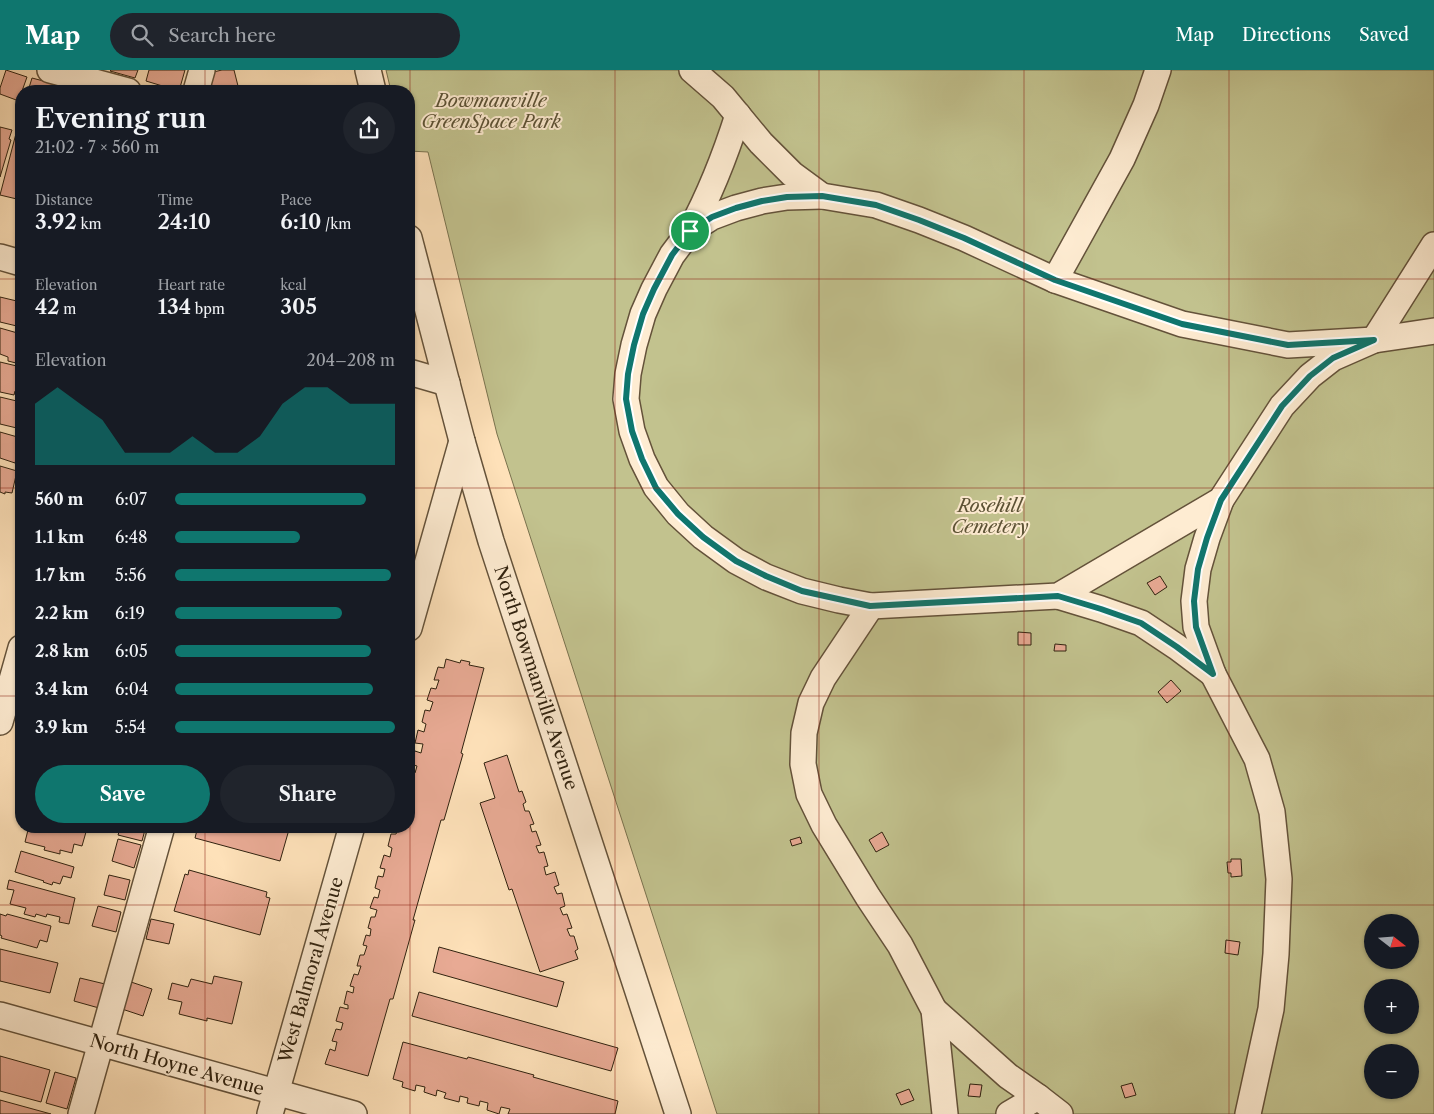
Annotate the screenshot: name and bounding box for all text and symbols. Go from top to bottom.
search box [110,13,460,58]
text: Map [25,21,80,50]
icon: search [128,21,156,49]
text: Search here [168,24,276,47]
text: Map [1175,24,1214,46]
text: Directions [1242,24,1331,46]
text: Saved [1359,24,1409,46]
park label: Bowmanville GreenSpace Park [421,90,561,133]
text: Evening run [35,101,207,135]
button: share [343,102,395,154]
text: 21:02 · 7 × 560 m [35,137,159,157]
text: Distance [35,191,93,209]
text: Time [158,191,193,209]
text: Pace [280,191,312,209]
text: 3.92 [35,209,77,234]
text: 24:10 [158,209,211,234]
text: 6:10 [280,209,321,234]
pin [669,210,711,252]
text: km [77,215,102,233]
text: /km [321,215,351,233]
icon: arrive [676,217,704,245]
text: Elevation [35,276,98,294]
text: Heart rate [158,276,225,294]
text: kcal [280,276,307,294]
text: 42 [35,294,60,319]
text: 134 [158,294,191,319]
text: 305 [280,294,317,319]
text: m [60,300,76,318]
text: bpm [191,300,225,318]
text: Elevation [35,350,106,370]
text: 204–208 m [307,350,395,370]
text: 560 m [35,489,84,509]
text: 6:07 [115,489,147,509]
park label: Rosehill Cemetery [952,495,1028,538]
text: 1.1 km [35,527,84,547]
text: 6:48 [115,527,148,547]
street label: North Bowmanville Avenue [489,563,583,793]
text: 1.7 km [35,565,85,585]
text: 5:56 [115,565,146,585]
text: 2.2 km [35,603,89,623]
text: 6:19 [115,603,145,623]
text: 2.8 km [35,641,89,661]
text: 6:05 [115,641,148,661]
text: 3.4 km [35,679,88,699]
text: 6:04 [115,679,148,699]
text: 3.9 km [35,717,88,737]
text: 5:54 [115,717,146,737]
button: Save [35,765,210,823]
button: Share [220,765,395,823]
street label: West Balmoral Avenue [274,874,348,1067]
north arrow [1364,914,1419,969]
map controls [1364,914,1419,1099]
button: + [1364,979,1419,1034]
street label: North Hoyne Avenue [87,1030,267,1100]
button: − [1364,1044,1419,1099]

